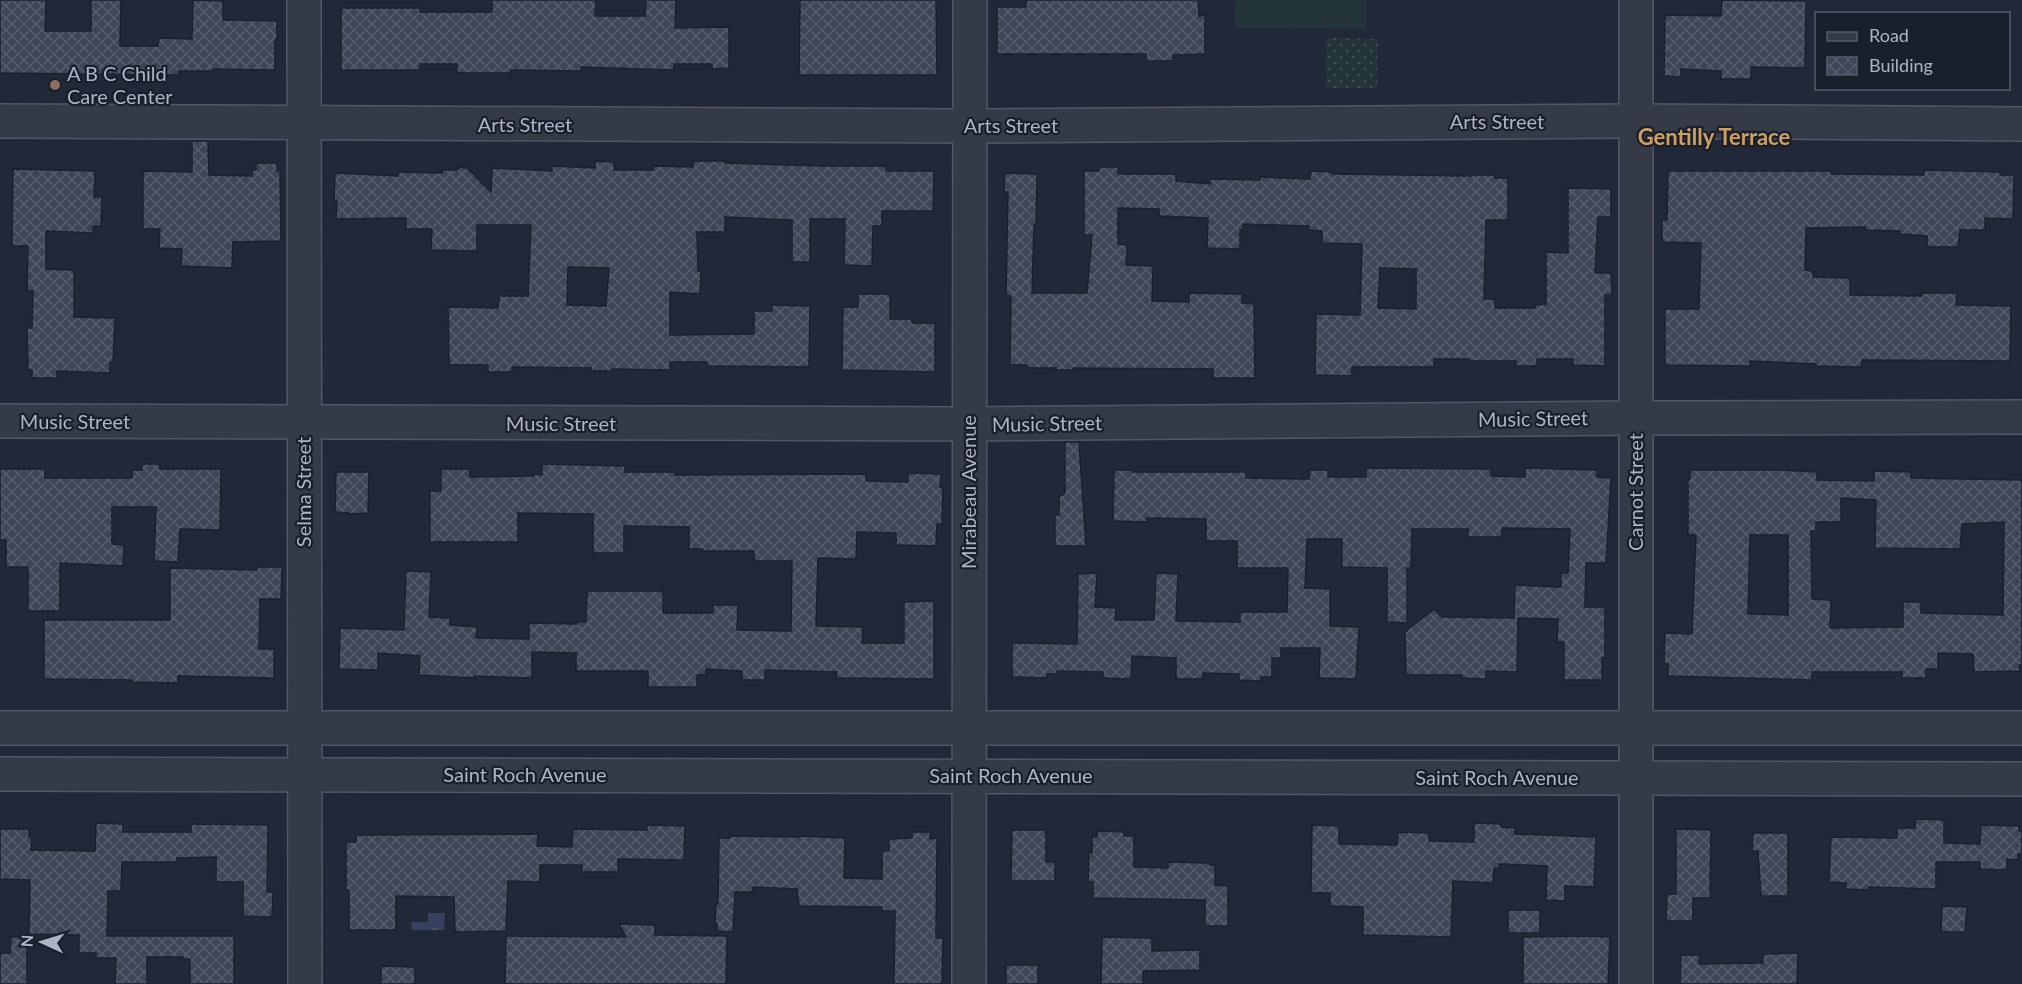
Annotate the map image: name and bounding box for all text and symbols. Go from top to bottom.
legend [1815,12,2010,90]
text: Road [1869,24,1909,46]
text: Building [1869,54,1933,76]
place label: A B C Child Care Center [67,61,173,108]
marker: A B C Child Care Center [48,78,62,92]
street label: Arts Street [1450,109,1544,133]
street label: Arts Street [478,112,572,136]
street label: Arts Street [964,113,1058,137]
district label: Gentilly Terrace [1638,123,1791,150]
street label: Music Street [1478,405,1588,431]
street label: Music Street [20,409,130,433]
street label: Music Street [992,410,1102,436]
street label: Music Street [506,411,616,435]
street label: Mirabeau Avenue [956,415,980,569]
street label: Carnot Street [1623,433,1647,551]
street label: Selma Street [291,437,315,547]
street label: Saint Roch Avenue [443,762,607,786]
street label: Saint Roch Avenue [929,763,1093,787]
street label: Saint Roch Avenue [1415,765,1579,789]
north arrow [12,912,72,972]
text: N [17,934,36,948]

